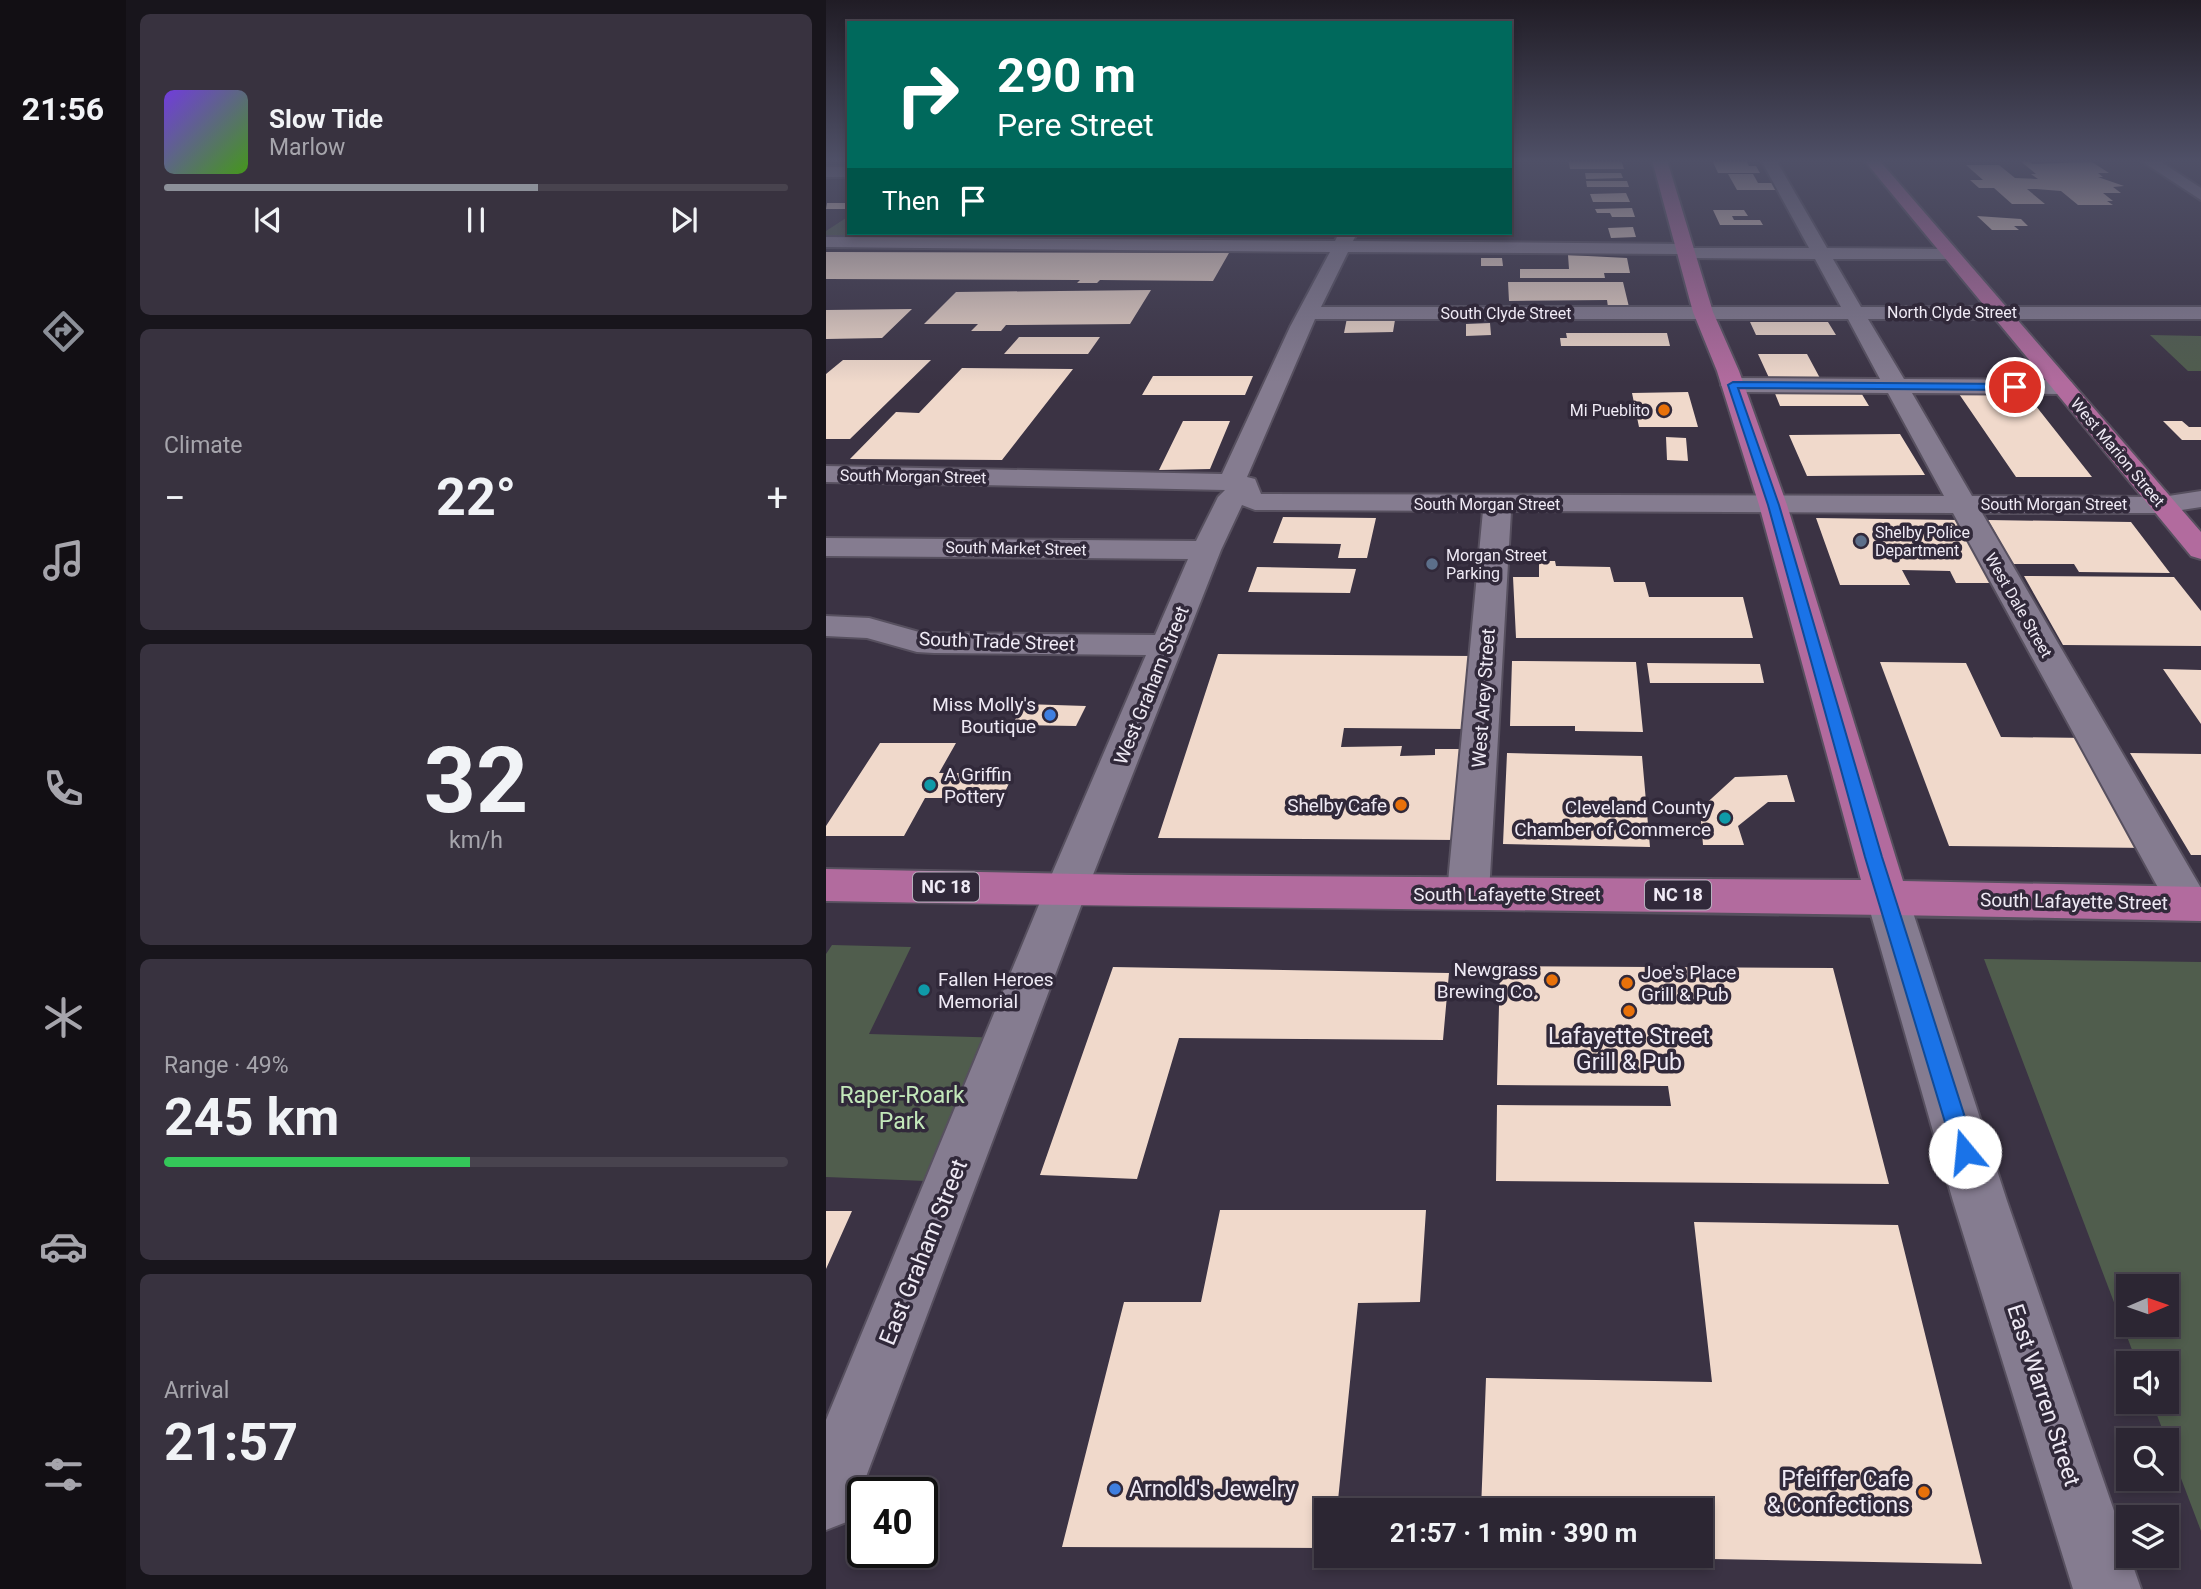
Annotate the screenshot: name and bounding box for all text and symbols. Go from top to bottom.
text: 290 m [997,47,1136,104]
icon: right [882,49,973,140]
text: 21:56 [22,90,104,128]
text: Slow Tide [269,104,383,134]
text: Pere Street [997,106,1154,144]
text: Marlow [269,134,345,161]
icon: arrive [954,182,992,220]
text: Then [882,186,940,216]
icon: previous [249,201,287,239]
icon: pause [457,201,495,239]
icon: next [665,201,703,239]
street label: North Clyde Street [1887,303,2017,322]
street label: South Clyde Street [1441,304,1571,323]
icon: directions [39,307,88,356]
pin [1985,357,2045,417]
icon: arrive [1996,368,2034,406]
street label: West Marion Street [2067,394,2169,511]
place label: Mi Pueblito [1570,401,1650,420]
marker: Mi Pueblito [1656,402,1672,418]
text: Climate [164,432,243,459]
street label: South Morgan Street [840,466,986,487]
text: 22° [436,467,516,528]
text: − [164,476,186,520]
text: + [766,476,788,520]
street label: South Morgan Street [1414,495,1560,514]
street label: South Morgan Street [1981,495,2127,514]
place label: Shelby Police Department [1875,523,1970,560]
marker: Shelby Police Department [1853,533,1869,549]
icon: music [39,536,88,585]
street label: South Market Street [945,538,1087,559]
place label: Morgan Street Parking [1446,546,1547,583]
street label: West Dale Street [1981,550,2056,661]
marker: Morgan Street Parking [1424,556,1440,572]
street label: West Graham Street [1109,603,1194,768]
street label: South Trade Street [918,627,1075,656]
street label: West Arey Street [1467,627,1500,769]
place label: Miss Molly's Boutique [932,693,1036,738]
marker: Miss Molly's Boutique [1042,707,1058,723]
text: 32 [424,728,528,834]
place label: A Griffin Pottery [944,763,1012,808]
icon: phone [39,764,88,813]
marker: A Griffin Pottery [922,777,938,793]
place label: Shelby Cafe [1287,794,1387,817]
place label: Cleveland County Chamber of Commerce [1514,796,1711,841]
marker: Shelby Cafe [1393,797,1409,813]
marker: Cleveland County Chamber of Commerce [1717,810,1733,826]
text: km/h [449,827,503,854]
road number: NC 18 [913,872,979,902]
road number: NC 18 [1645,880,1711,910]
street label: South Lafayette Street [1413,883,1601,906]
street label: South Lafayette Street [1980,888,2168,915]
place label: Newgrass Brewing Co. [1437,958,1538,1003]
place label: Joe's Place Grill & Pub [1641,961,1736,1006]
place label: Fallen Heroes Memorial [938,968,1054,1013]
marker: Newgrass Brewing Co. [1544,972,1560,988]
marker: Joe's Place Grill & Pub [1619,975,1635,991]
marker: Fallen Heroes Memorial [916,982,932,998]
icon: climate [39,993,88,1042]
marker: Lafayette Street Grill & Pub [1621,1003,1637,1019]
place label: Lafayette Street Grill & Pub [1548,1023,1710,1076]
text: Range · 49% [164,1052,289,1079]
park label: Raper-Roark Park [839,1082,965,1135]
text: 245 km [164,1087,339,1148]
position arrow [1928,1115,2002,1189]
street label: East Graham Street [874,1155,973,1349]
icon: car [39,1222,88,1271]
north arrow [2116,1274,2179,1337]
map controls [2116,1274,2179,1568]
street label: East Warren Street [2001,1301,2086,1490]
button: sound [2116,1351,2179,1414]
text: Arrival [164,1377,229,1404]
text: 21:57 [164,1412,298,1473]
button: search [2116,1428,2179,1491]
icon: filters [39,1450,88,1499]
place label: Pfeiffer Cafe & Confections [1766,1466,1910,1519]
place label: Arnold's Jewelry [1129,1476,1296,1503]
speed limit sign: 40 [847,1477,938,1568]
marker: Arnold's Jewelry [1107,1481,1123,1497]
marker: Pfeiffer Cafe & Confections [1916,1484,1932,1500]
button: layers [2116,1505,2179,1568]
text: 21:57 · 1 min · 390 m [1390,1518,1637,1548]

